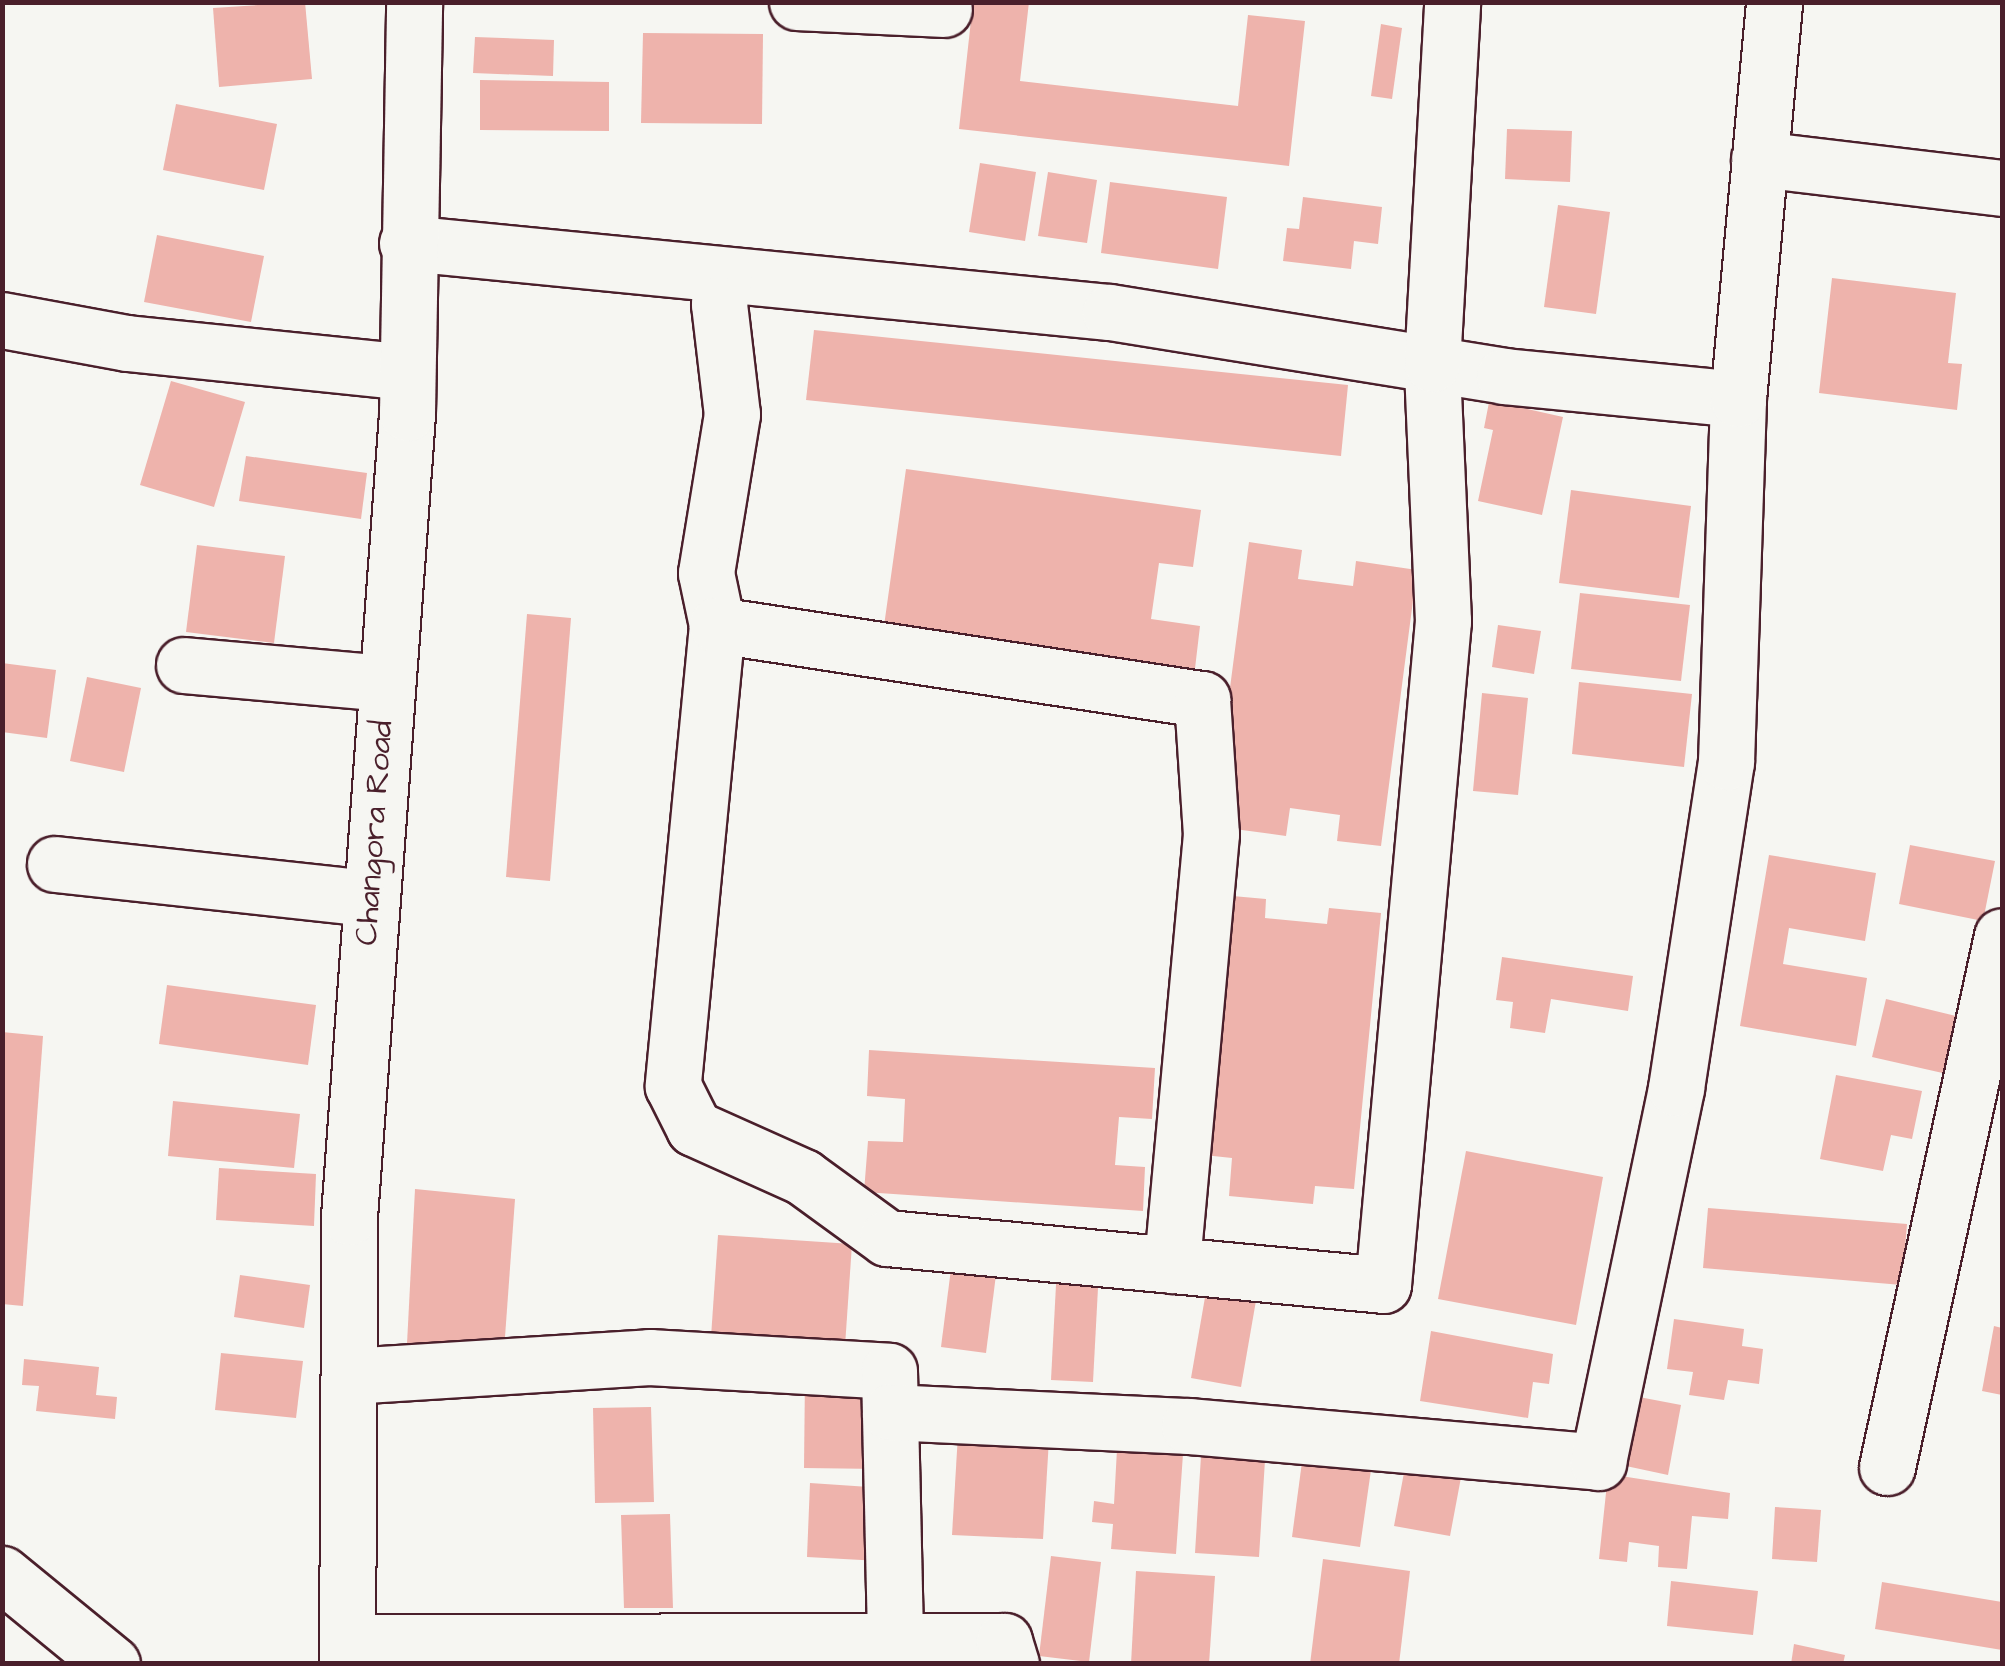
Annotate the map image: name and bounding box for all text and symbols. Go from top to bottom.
street label: Changora Road [348,719,402,947]

